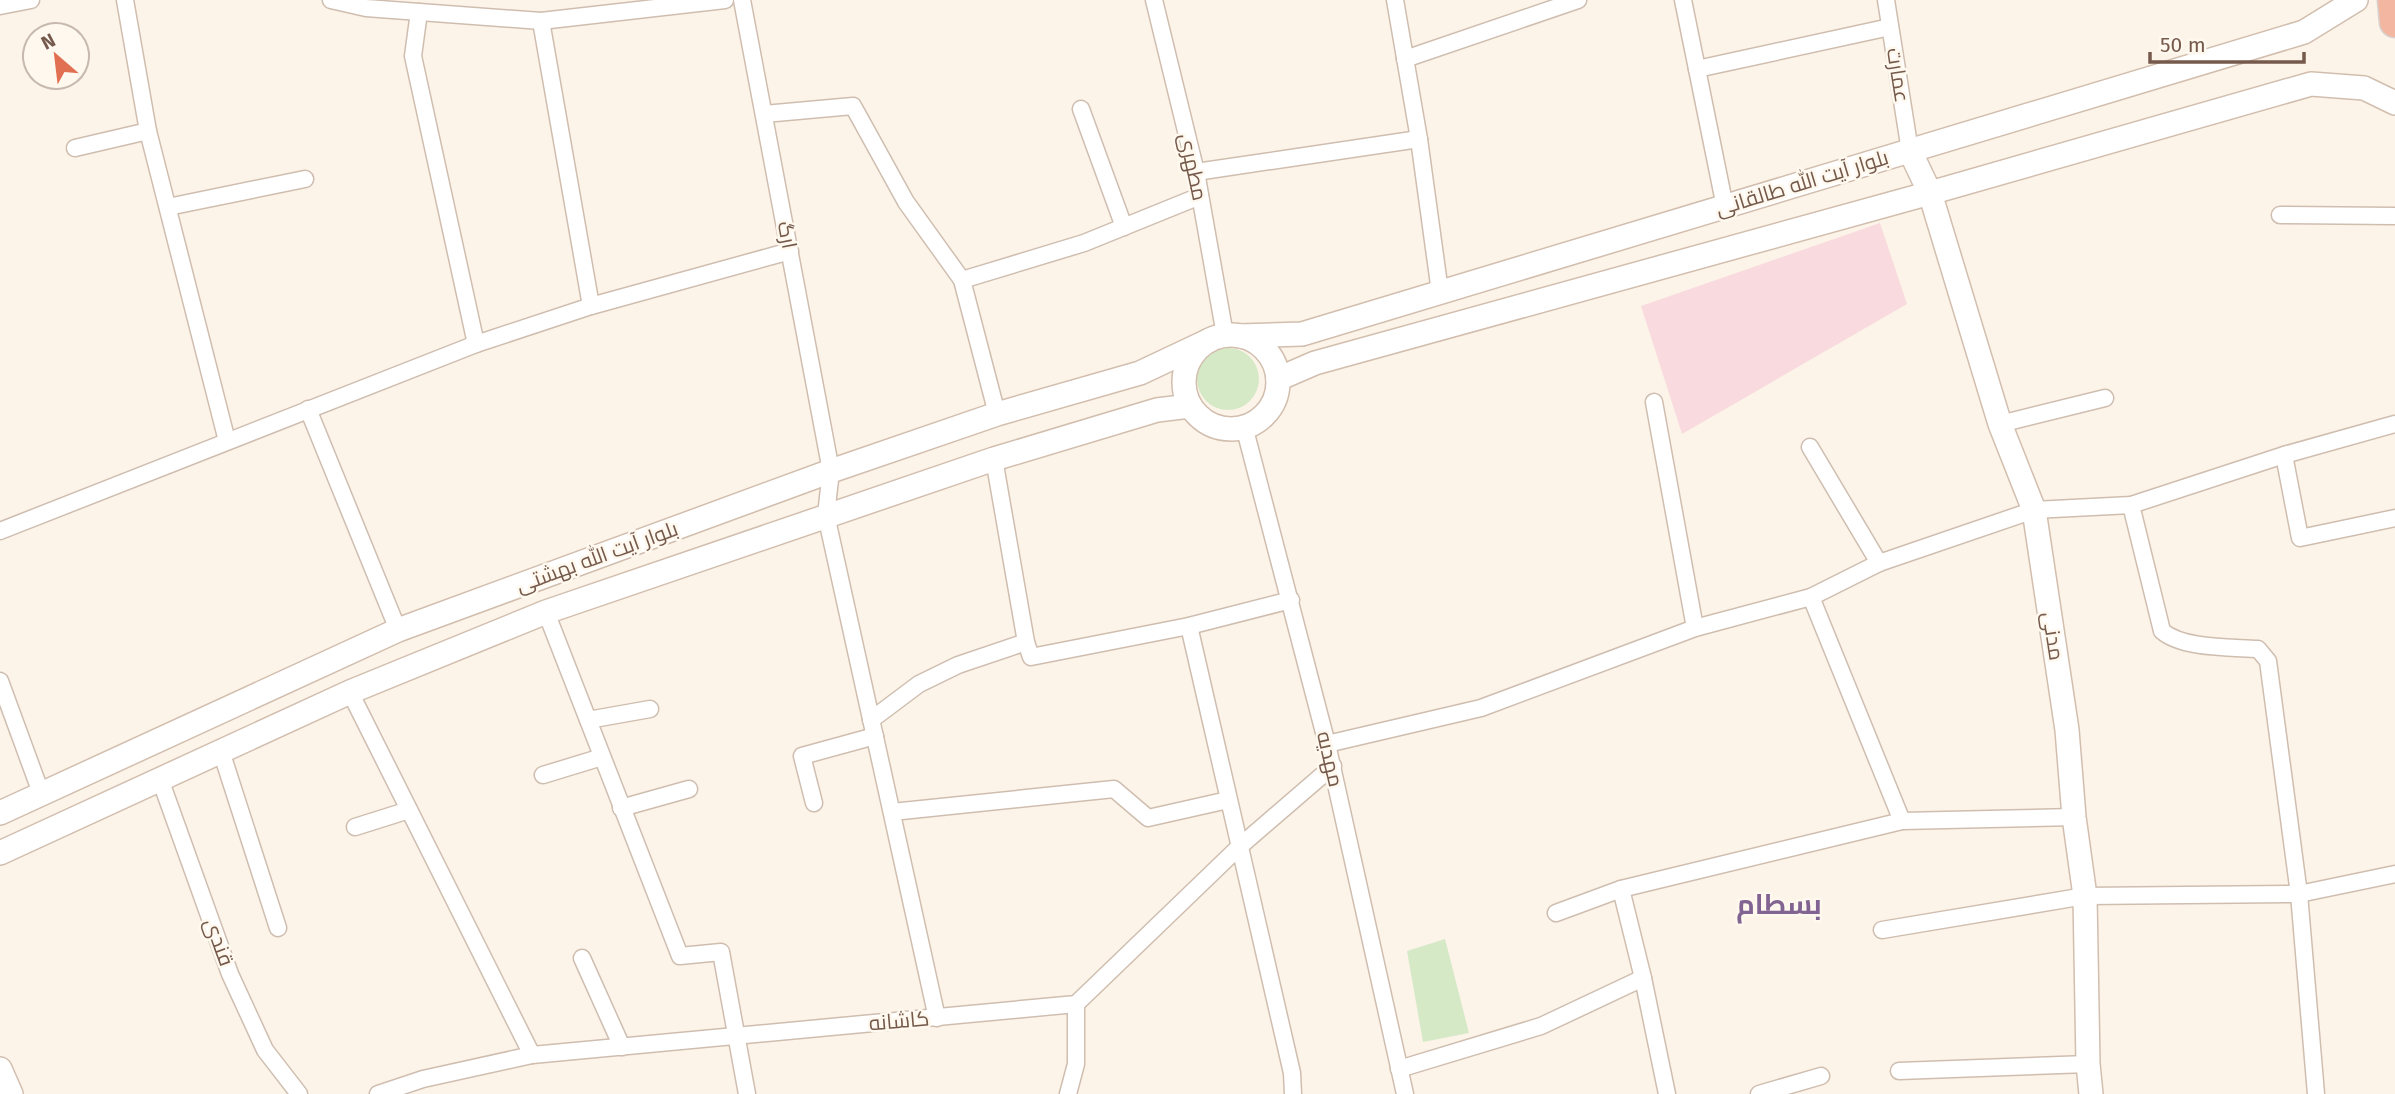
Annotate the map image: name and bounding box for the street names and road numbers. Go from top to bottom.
street label: عمارت [1881,46,1915,104]
street label: مطهری [1173,131,1213,203]
street label: بلوار آیت الله طالقانی [1712,143,1892,222]
street label: ارگ [772,219,802,251]
street label: بلوار آیت الله بهشتی [512,515,682,598]
street label: مدنی [2036,610,2070,662]
street label: مهدیه [1311,729,1349,789]
street label: قندی [198,915,240,969]
street label: کاشانه [868,1005,930,1037]

